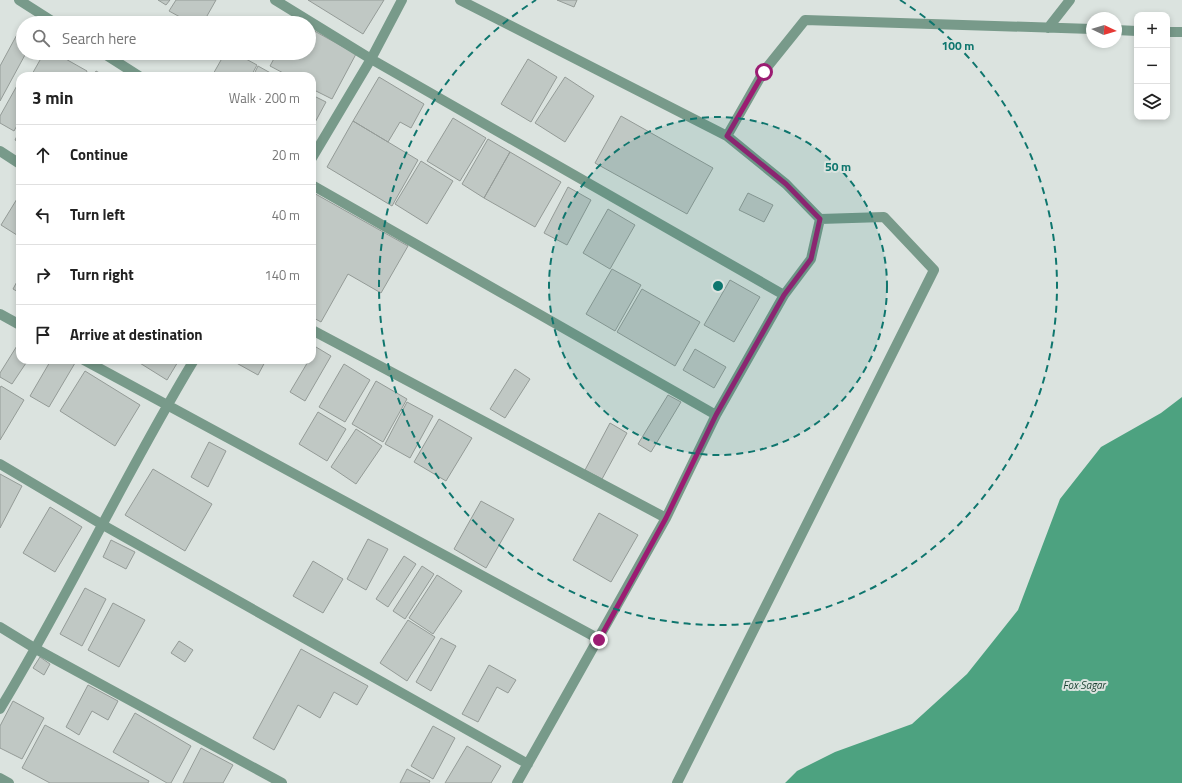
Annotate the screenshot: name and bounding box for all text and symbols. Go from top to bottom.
north arrow [1086,12,1122,48]
map controls [1134,12,1170,120]
button: + [1134,12,1170,48]
search box [16,16,316,60]
icon: search [30,27,52,49]
text: Search here [62,27,136,50]
text: 100 m [942,36,974,55]
button: − [1134,48,1170,84]
route start [755,63,773,81]
button: layers [1134,84,1170,120]
text: 3 min [32,85,73,111]
text: Walk · 200 m [229,88,300,108]
text: Continue [70,143,128,166]
icon: ahead [32,144,54,166]
text: 20 m [272,145,300,165]
text: 50 m [825,157,851,176]
text: Turn left [70,203,125,226]
icon: left [32,204,54,226]
text: 40 m [272,205,300,225]
text: Turn right [70,263,134,286]
icon: right [32,264,54,286]
text: 140 m [264,265,300,285]
centre of rings [711,279,725,293]
text: Arrive at destination [70,323,203,346]
icon: arrive [32,324,54,346]
route end [590,631,608,649]
water label: Fox Sagar [1063,677,1107,693]

